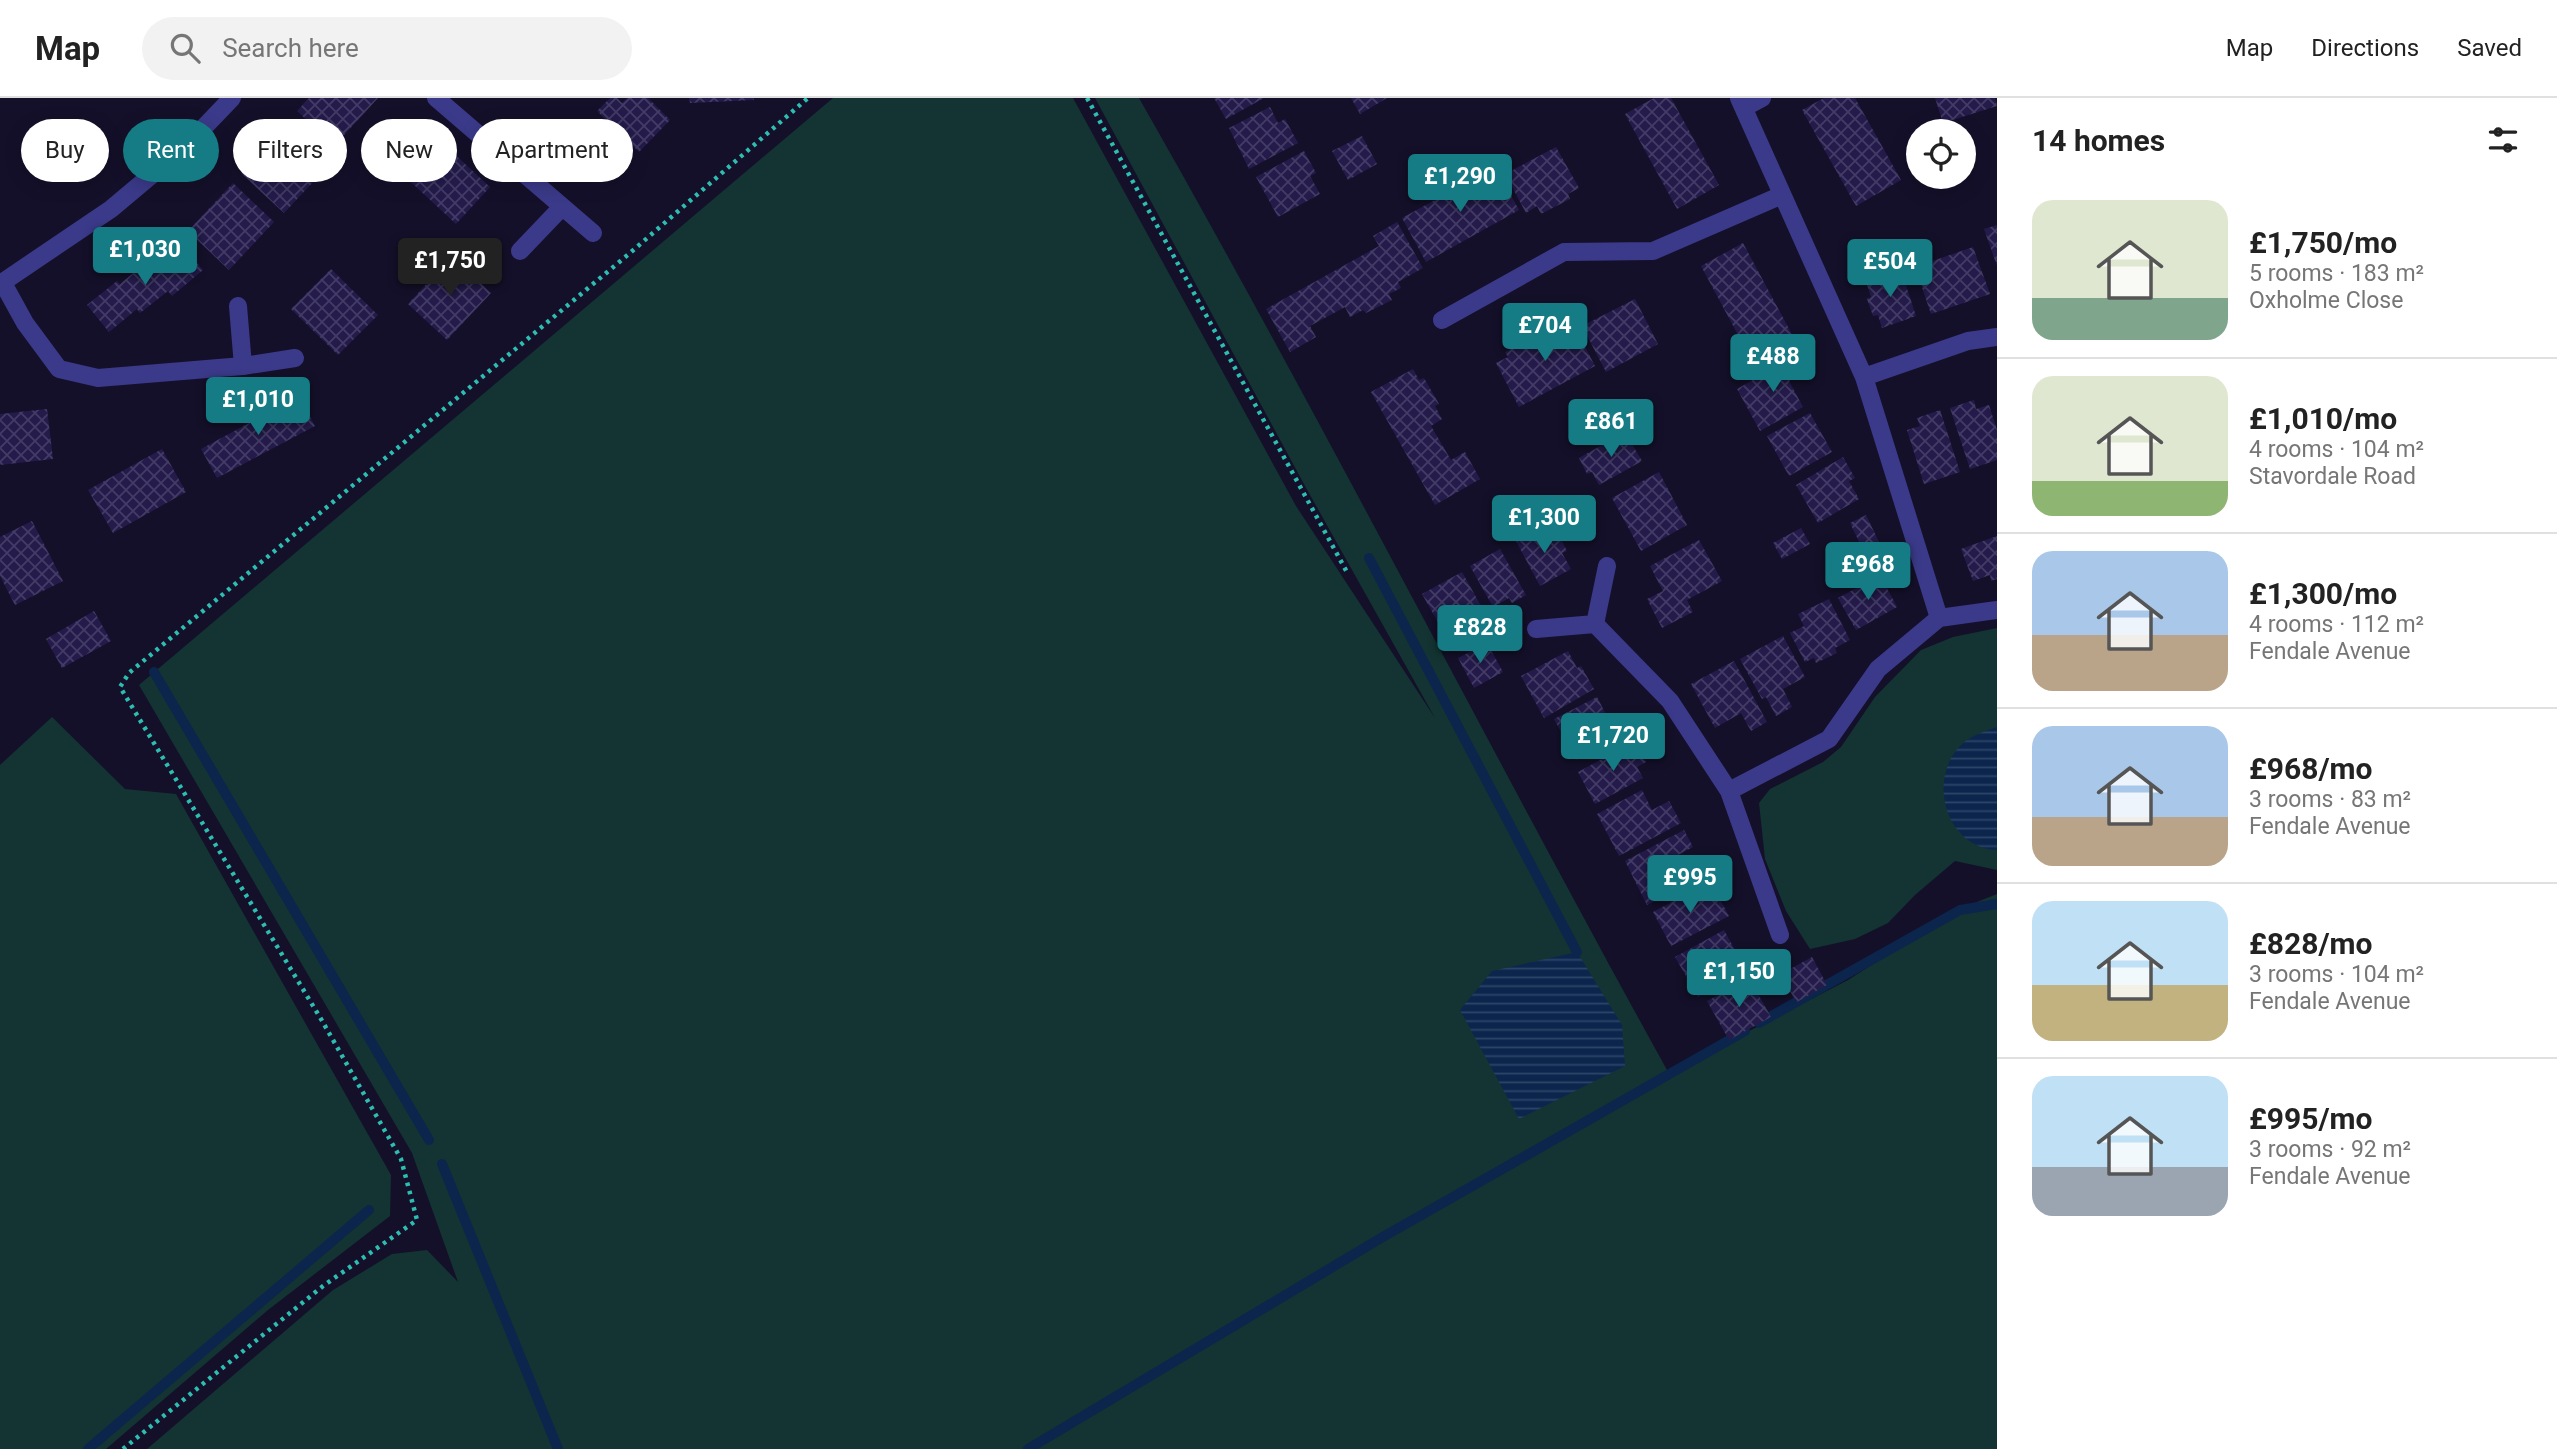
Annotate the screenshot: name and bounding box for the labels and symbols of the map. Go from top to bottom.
pin: £1,290 [1403,155,1517,214]
pin: £1,030 [88,228,202,287]
pin: £1,750 [393,238,507,298]
pin: £504 [1849,240,1931,299]
pin: £704 [1504,303,1586,363]
pin: £488 [1732,334,1814,394]
pin: £1,010 [201,378,315,437]
pin: £861 [1570,400,1652,459]
pin: £1,300 [1487,496,1601,555]
pin: £968 [1827,542,1909,602]
pin: £828 [1439,606,1521,665]
pin: £1,720 [1556,714,1670,773]
pin: £995 [1649,856,1731,915]
pin: £1,150 [1682,950,1796,1009]

